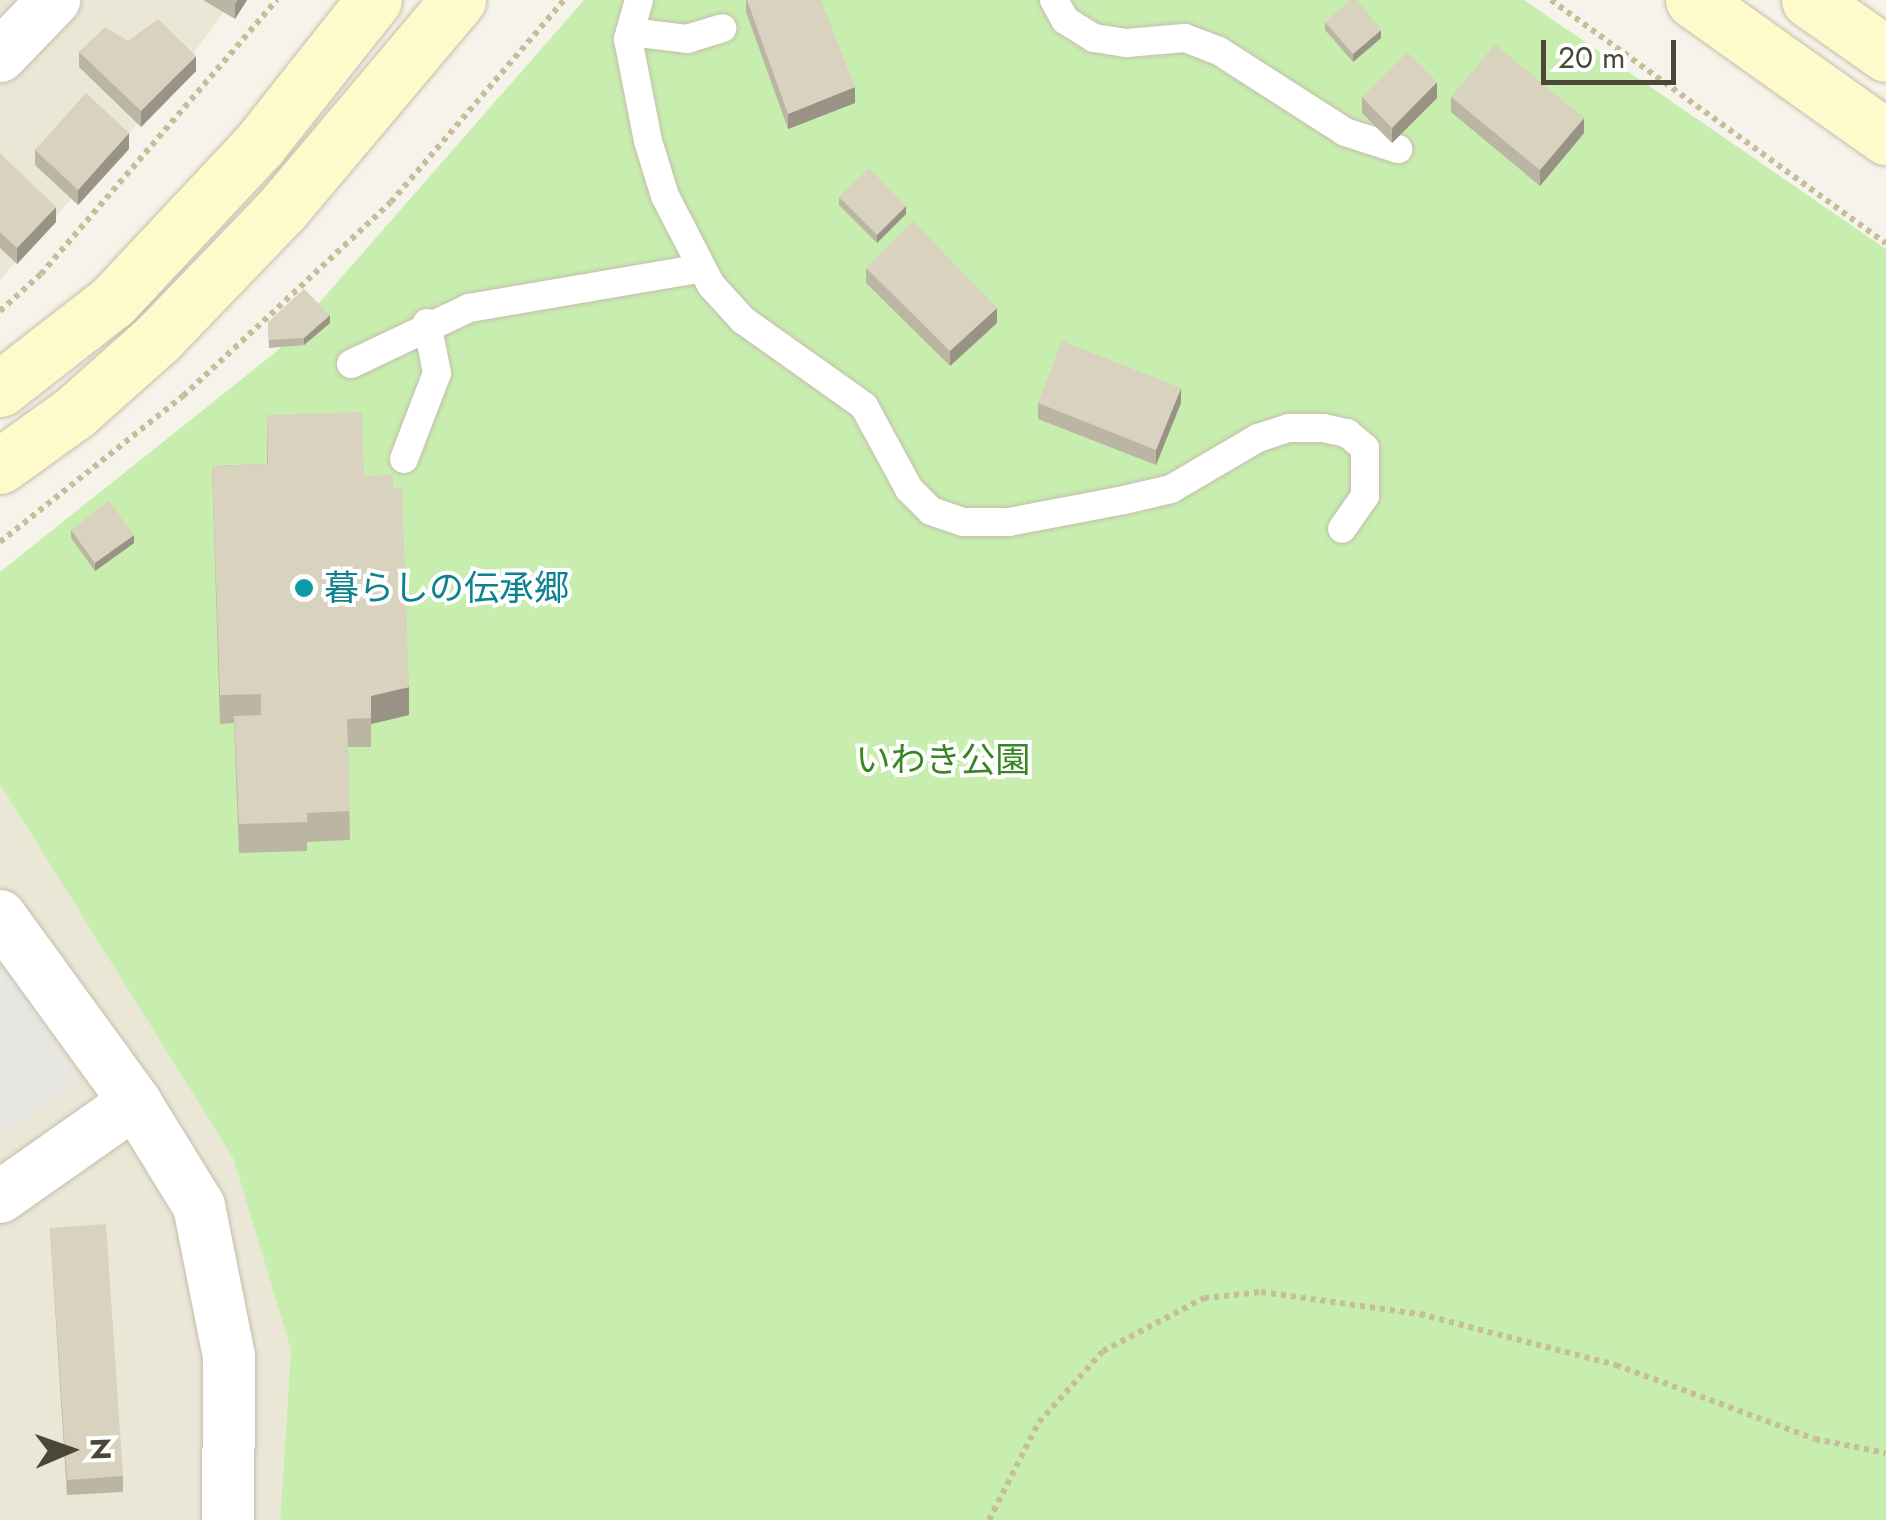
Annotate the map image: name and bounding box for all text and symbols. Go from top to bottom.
scale bar [1546,20,1681,82]
text: 20 m [1558,36,1625,79]
place label: 暮らしの伝承郷 [324,567,569,609]
marker: 暮らしの伝承郷 [293,577,315,599]
park label: いわき公園 [856,739,1030,781]
north arrow [20,1400,120,1500]
text: N [80,1437,121,1461]

